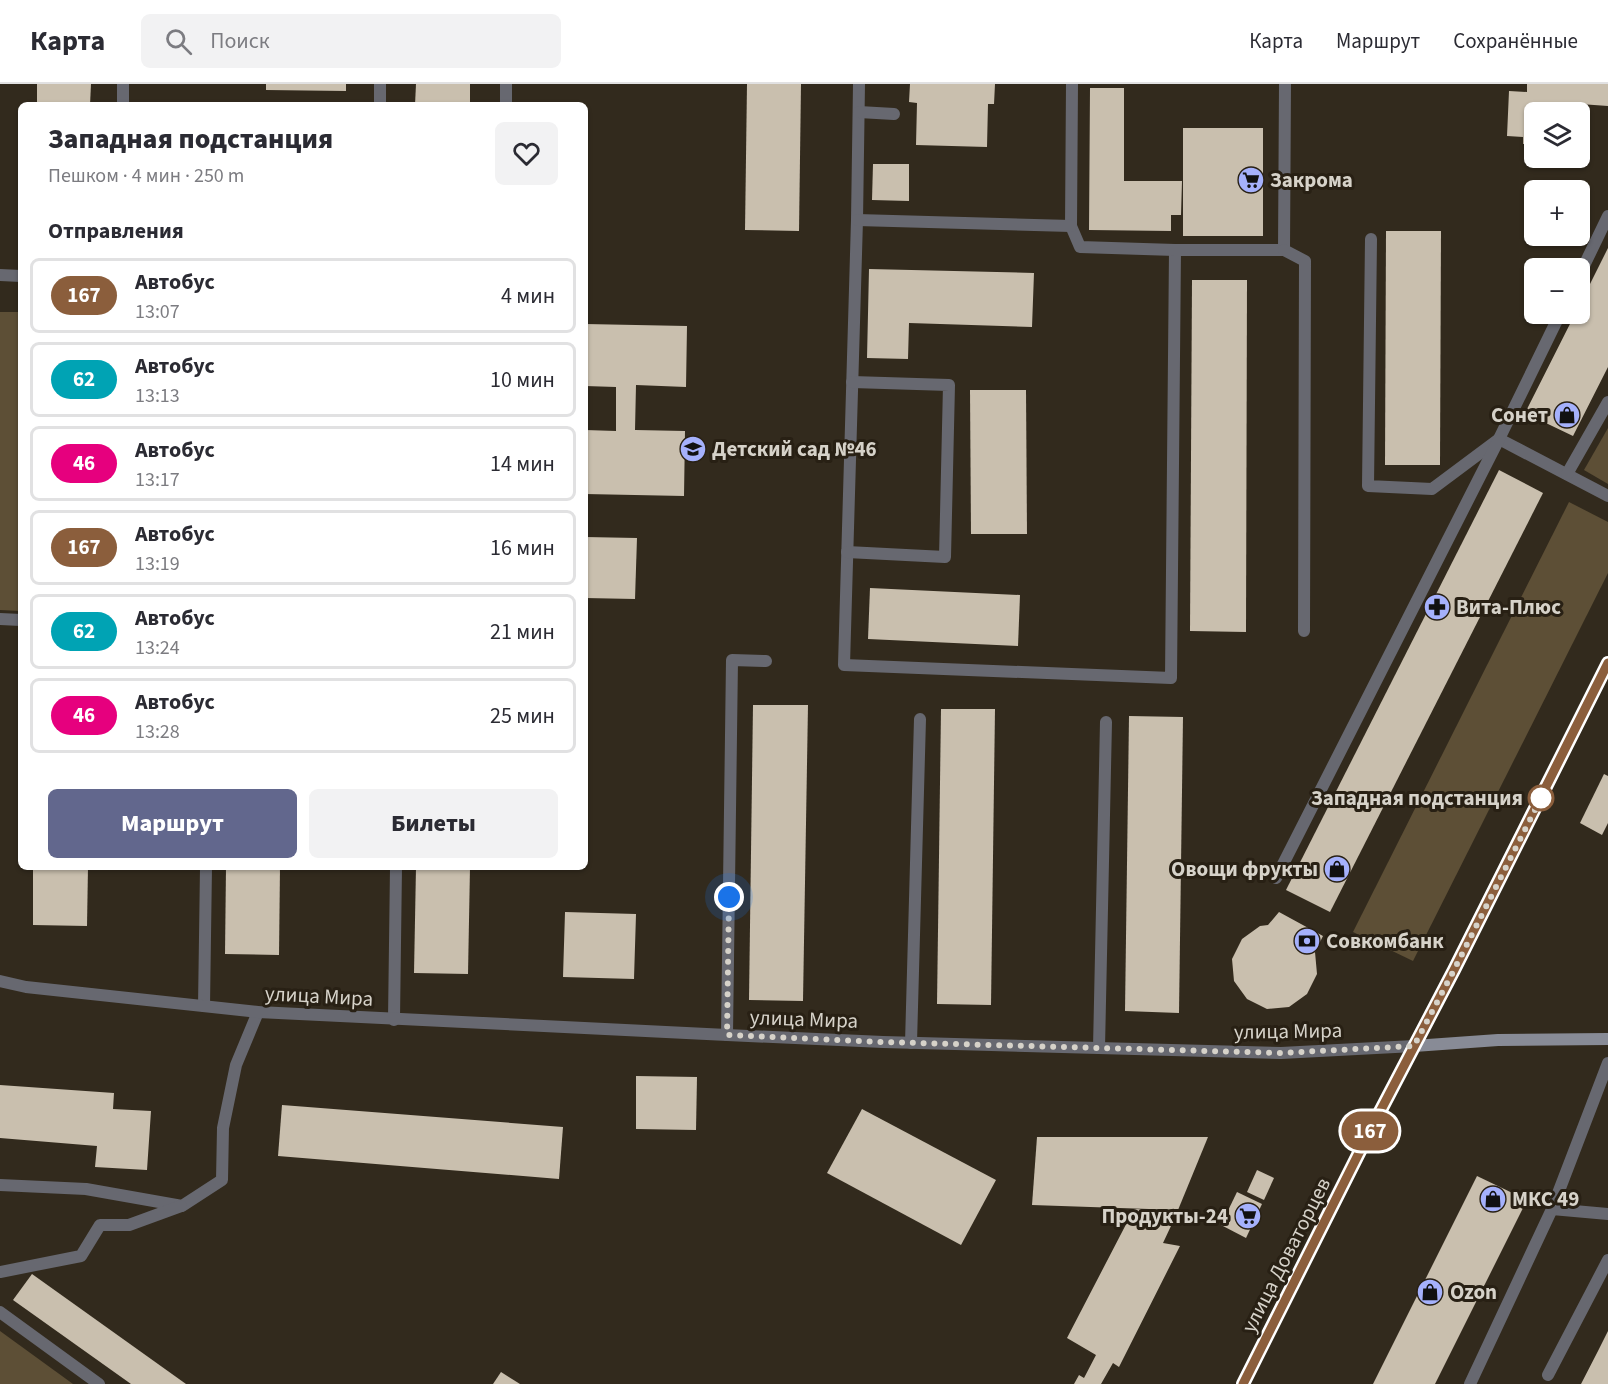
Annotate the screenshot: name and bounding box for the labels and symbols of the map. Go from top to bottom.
supermarket icon: Закрома [1236,165,1266,195]
place label: Закрома [1270,165,1353,195]
place label: Сонет [1491,400,1548,430]
shop icon: Сонет [1552,400,1582,430]
school or university icon: Детский сад №46 [678,434,708,464]
place label: Детский сад №46 [712,434,877,464]
pharmacy icon: Вита-Плюс [1422,592,1452,622]
place label: Вита-Плюс [1456,592,1561,622]
place label: Западная подстанция [1311,783,1523,813]
marker: Западная подстанция [1528,785,1554,811]
place label: Овощи фрукты [1171,854,1318,884]
shop icon: Овощи фрукты [1322,854,1352,884]
your location [714,882,744,912]
bank icon: Совкомбанк [1292,926,1322,956]
place label: Совкомбанк [1326,926,1444,956]
street label: улица Мира [264,978,374,1014]
street label: улица Мира [749,1002,859,1036]
street label: улица Мира [1234,1015,1342,1047]
line badge: 167 [1336,1112,1404,1150]
street label: улица Доваторцев [1234,1172,1338,1338]
shop icon: МКС 49 [1478,1184,1508,1214]
place label: МКС 49 [1512,1184,1579,1214]
place label: Продукты-24 [1101,1201,1228,1231]
supermarket icon: Продукты-24 [1233,1201,1263,1231]
shop icon: Ozon [1415,1277,1445,1307]
place label: Ozon [1450,1277,1497,1307]

